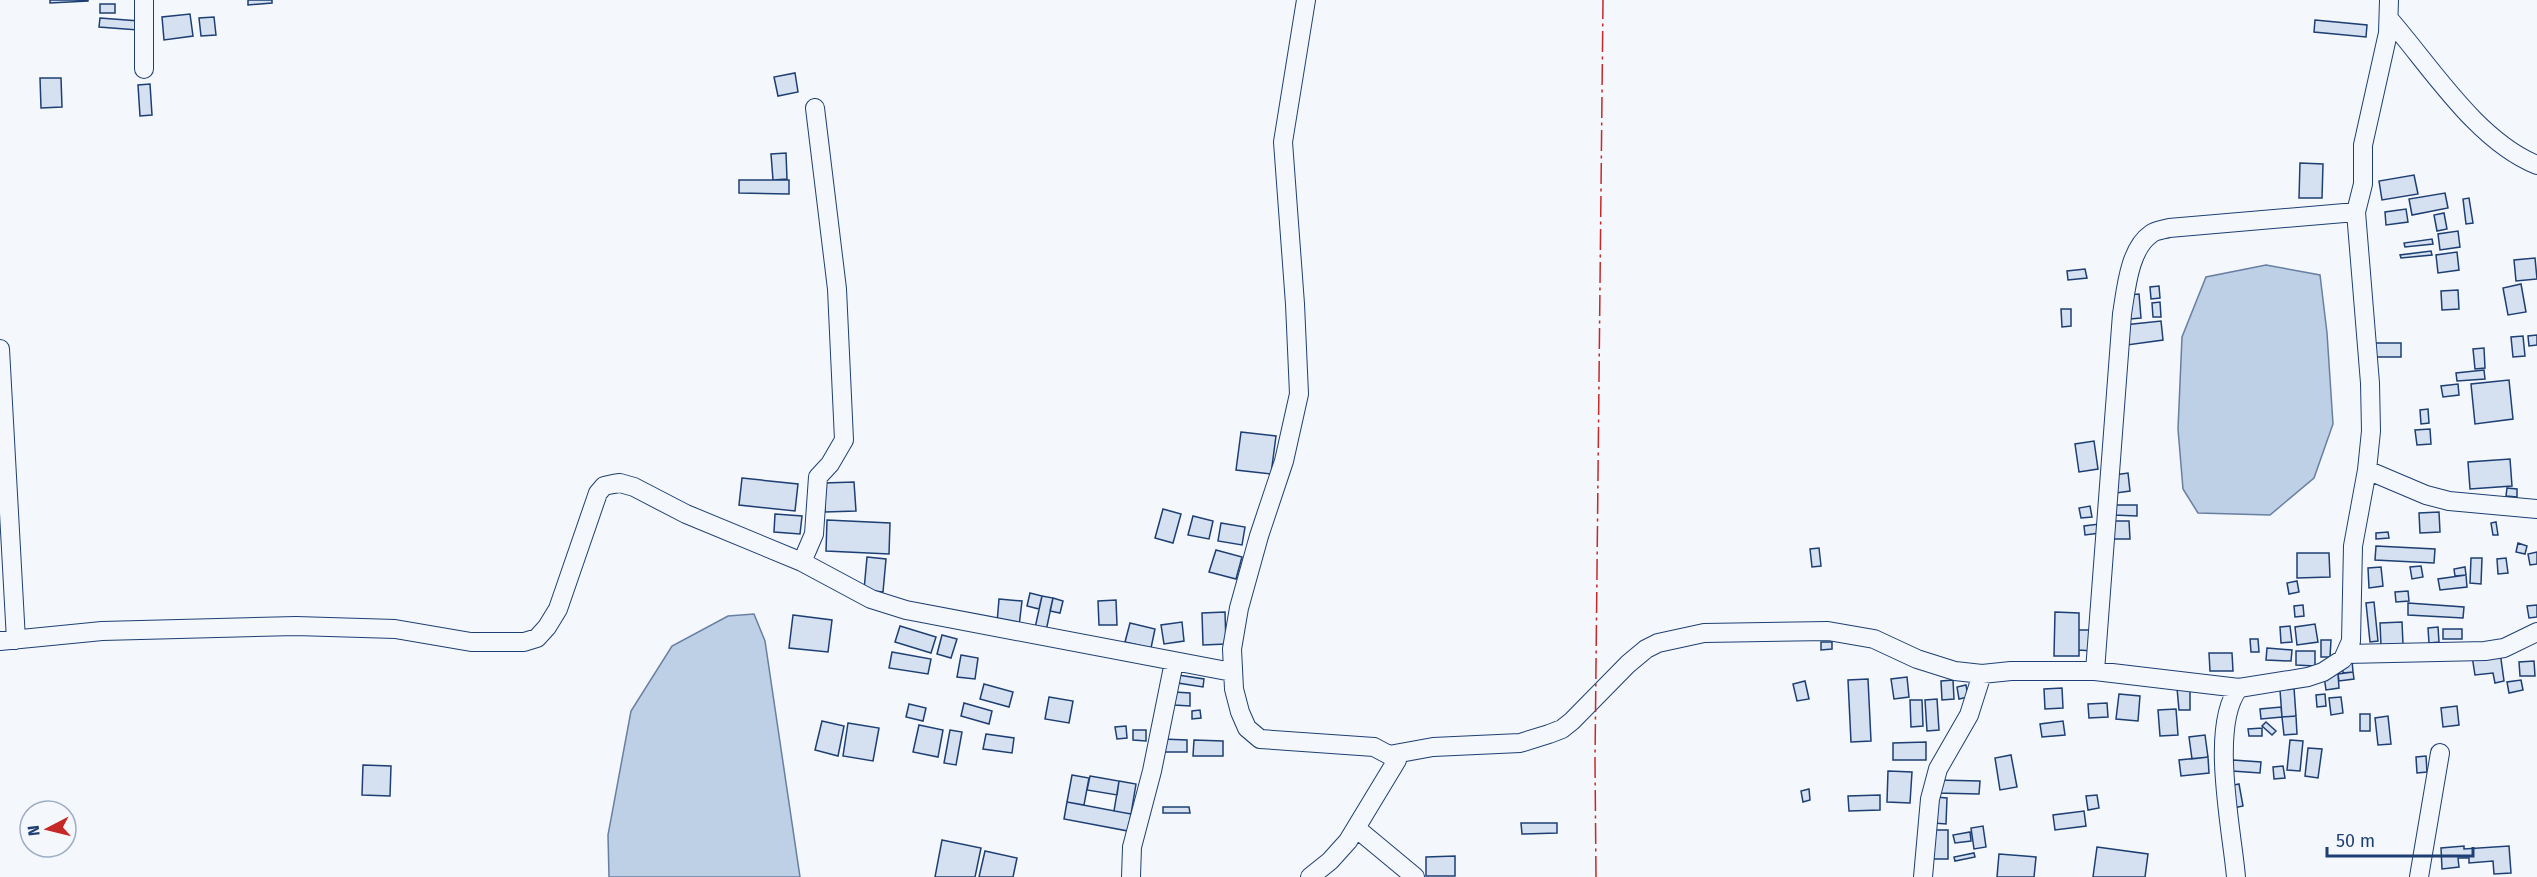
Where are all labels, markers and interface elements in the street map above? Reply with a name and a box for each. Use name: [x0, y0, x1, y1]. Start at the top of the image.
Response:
north arrow: [18, 799, 78, 859]
scale bar: [2327, 820, 2472, 858]
text: N: [24, 824, 44, 837]
text: 50 m: [2336, 830, 2375, 852]

